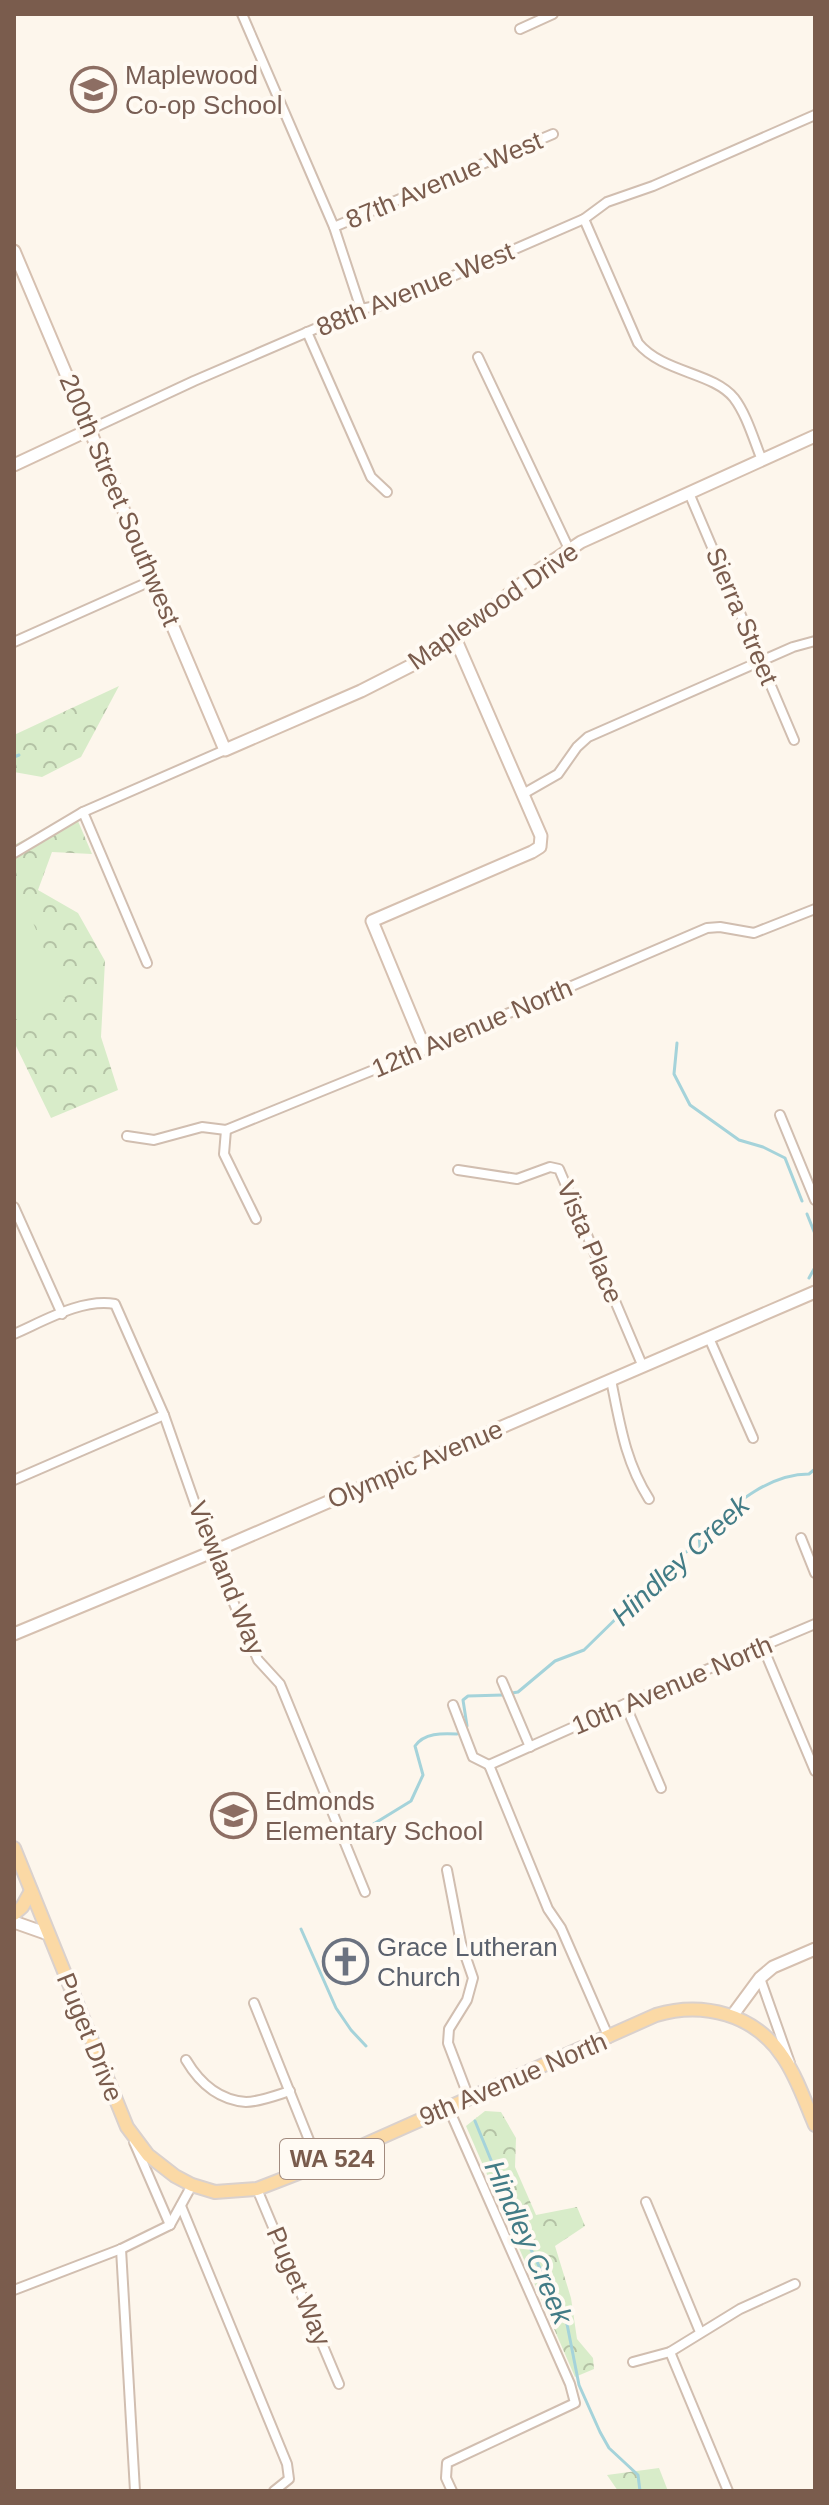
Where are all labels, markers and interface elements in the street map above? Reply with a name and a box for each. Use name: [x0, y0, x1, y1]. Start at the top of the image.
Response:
place label: Maplewood Co-op School: [125, 60, 283, 120]
school or university icon: Maplewood Co-op School: [70, 66, 118, 114]
street label: 87th Avenue West: [341, 125, 547, 235]
street label: 88th Avenue West: [312, 235, 519, 342]
street label: 200th Street Southwest: [53, 370, 187, 631]
street label: Maplewood Drive: [402, 536, 584, 676]
street label: Sierra Street: [700, 543, 785, 690]
street label: 12th Avenue North: [367, 972, 577, 1084]
street label: Vista Place: [551, 1176, 629, 1308]
street label: Olympic Avenue: [323, 1414, 507, 1514]
water label: Hindley Creek: [605, 1488, 757, 1632]
street label: Viewland Way: [183, 1497, 271, 1659]
street label: 10th Avenue North: [567, 1629, 777, 1741]
place label: Edmonds Elementary School: [265, 1786, 483, 1846]
school or university icon: Edmonds Elementary School: [210, 1792, 258, 1840]
place label: Grace Lutheran Church: [377, 1932, 558, 1992]
church icon: Grace Lutheran Church: [322, 1938, 370, 1986]
street label: Puget Drive: [51, 1968, 129, 2106]
street label: 9th Avenue North: [415, 2026, 611, 2132]
road number: WA 524: [280, 2139, 384, 2179]
water label: Hindley Creek: [479, 2156, 579, 2331]
street label: Puget Way: [261, 2222, 337, 2350]

